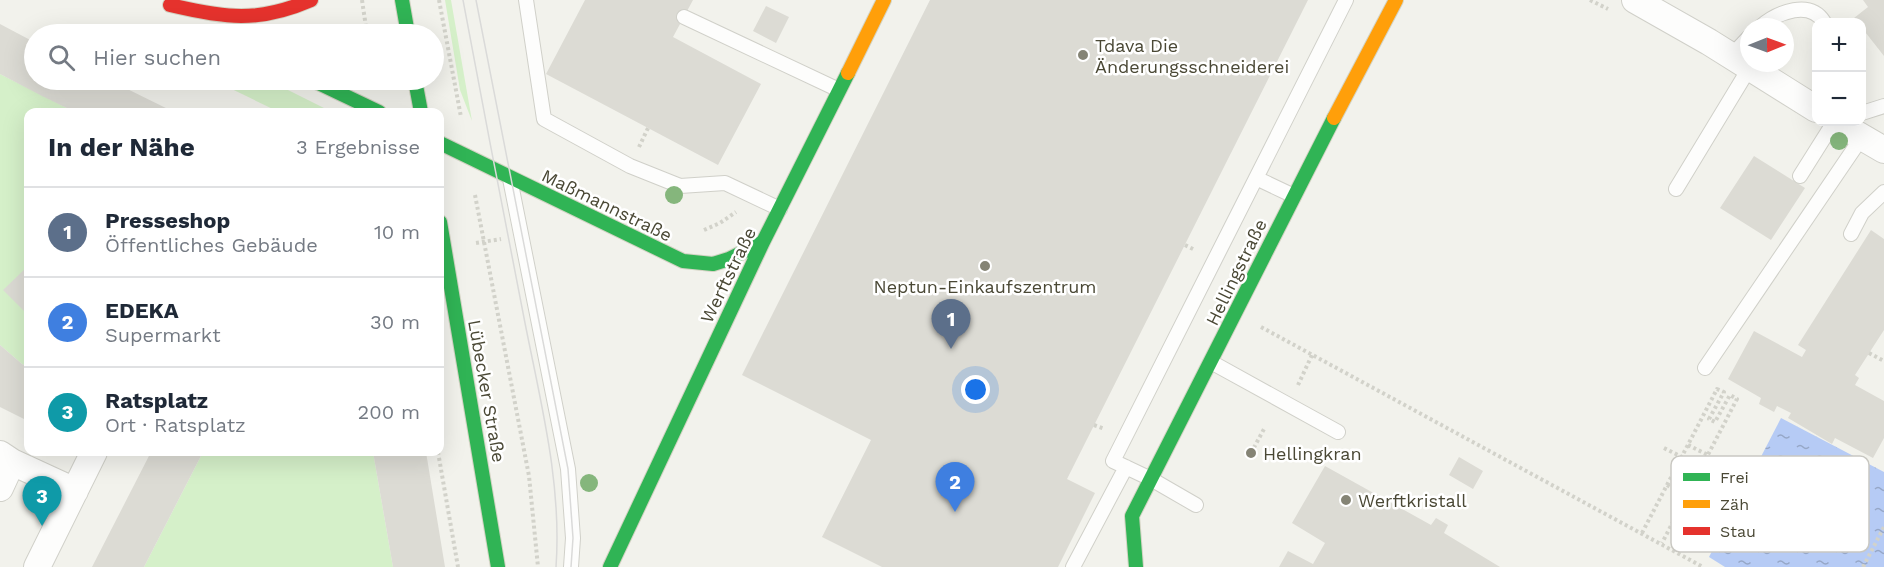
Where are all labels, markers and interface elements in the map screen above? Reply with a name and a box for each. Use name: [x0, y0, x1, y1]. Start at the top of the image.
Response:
north arrow: [1740, 18, 1794, 72]
map controls: [1812, 18, 1866, 126]
button: +: [1812, 18, 1866, 72]
search box: [24, 24, 444, 90]
place label: Tdava Die Änderungsschneiderei: [1095, 35, 1289, 77]
icon: search: [45, 41, 78, 74]
text: Hier suchen: [93, 45, 221, 70]
marker: Tdava Die Änderungsschneiderei: [1076, 48, 1090, 62]
button: −: [1812, 72, 1866, 126]
text: In der Nähe: [48, 132, 195, 162]
text: 3 Ergebnisse: [296, 135, 420, 159]
street label: Maßmannstraße: [539, 164, 675, 246]
text: Presseshop: [105, 208, 230, 233]
street label: Hellingstraße: [1201, 215, 1271, 329]
text: 1: [63, 220, 72, 244]
text: 10 m: [374, 220, 420, 244]
street label: Werftstraße: [696, 224, 760, 326]
text: Öffentliches Gebäude: [105, 233, 318, 257]
marker: Neptun-Einkaufszentrum: [978, 259, 992, 273]
place label: Neptun-Einkaufszentrum: [874, 276, 1096, 297]
text: EDEKA: [105, 298, 179, 323]
pin: 1: [932, 300, 970, 349]
text: 2: [62, 310, 73, 334]
text: 30 m: [370, 310, 420, 334]
street label: Lübecker Straße: [464, 318, 510, 464]
text: Supermarkt: [105, 323, 221, 347]
your location: [961, 375, 990, 404]
text: Ratsplatz: [105, 388, 208, 413]
text: 3: [62, 400, 73, 424]
text: 200 m: [358, 400, 420, 424]
text: Ort · Ratsplatz: [105, 413, 246, 437]
place label: Hellingkran: [1263, 443, 1362, 464]
marker: Hellingkran: [1244, 446, 1258, 460]
legend: [1671, 456, 1869, 552]
pin: 2: [936, 462, 974, 512]
text: Frei: [1720, 468, 1749, 487]
pin: 3: [22, 476, 62, 526]
place label: Werftkristall: [1358, 490, 1467, 511]
marker: Werftkristall: [1339, 493, 1353, 507]
text: Zäh: [1720, 495, 1749, 514]
text: Stau: [1720, 522, 1756, 541]

